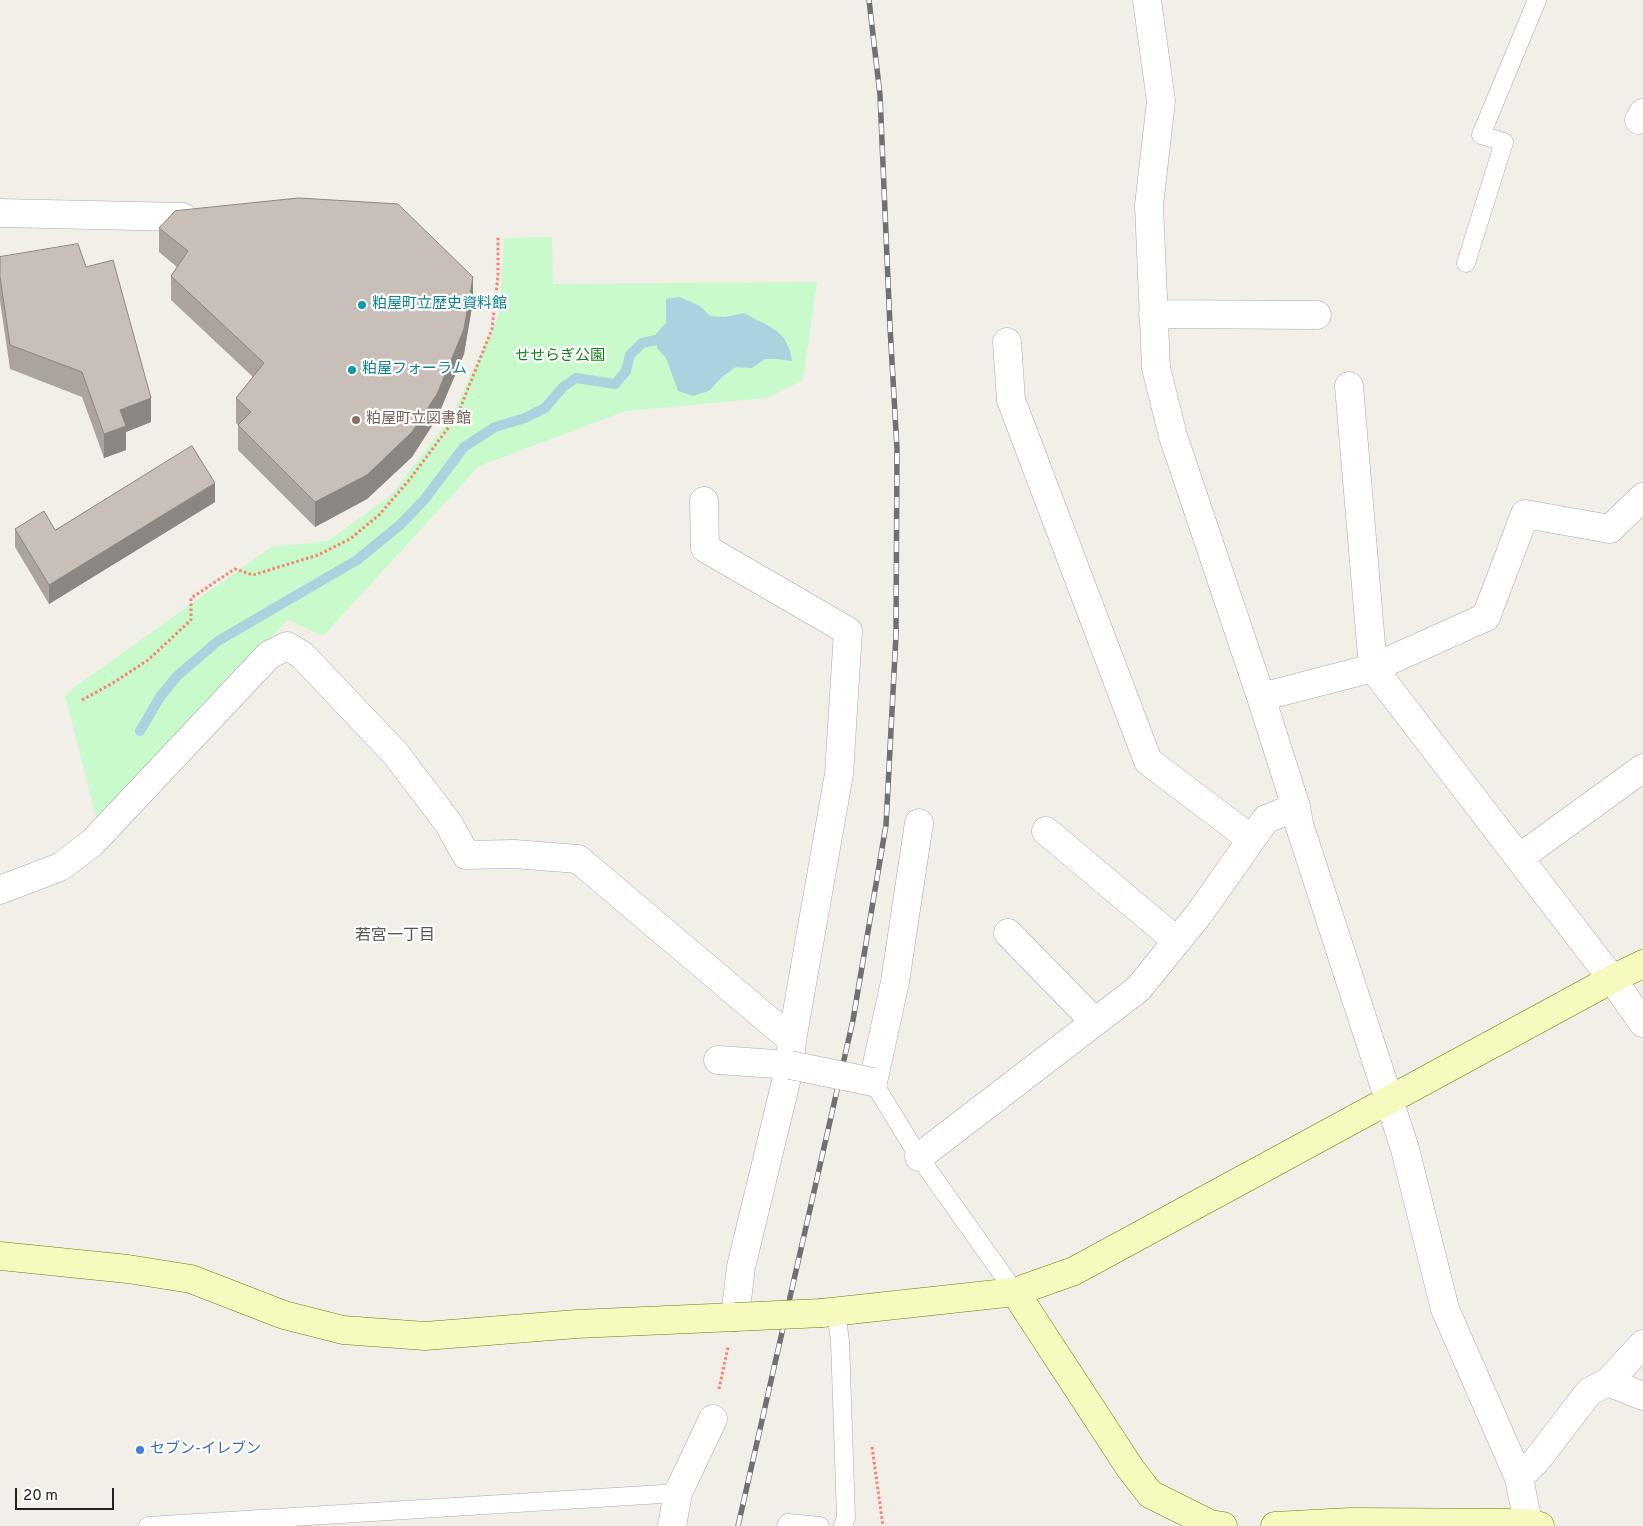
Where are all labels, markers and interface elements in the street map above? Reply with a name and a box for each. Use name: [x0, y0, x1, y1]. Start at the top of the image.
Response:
place label: 粕屋町立歴史資料館: [372, 296, 507, 314]
marker: 粕屋町立歴史資料館: [356, 299, 368, 311]
park label: せせらぎ公園: [515, 348, 605, 366]
place label: 粕屋フォーラム: [362, 361, 467, 379]
marker: 粕屋フォーラム: [346, 364, 358, 376]
place label: 粕屋町立図書館: [366, 411, 471, 429]
marker: 粕屋町立図書館: [350, 414, 362, 426]
district label: 若宮一丁目: [355, 927, 435, 947]
place label: セブン-イレブン: [150, 1441, 261, 1459]
marker: セブン-イレブン: [134, 1444, 146, 1456]
scale bar: [18, 1478, 116, 1510]
text: 20 m: [23, 1487, 58, 1506]

